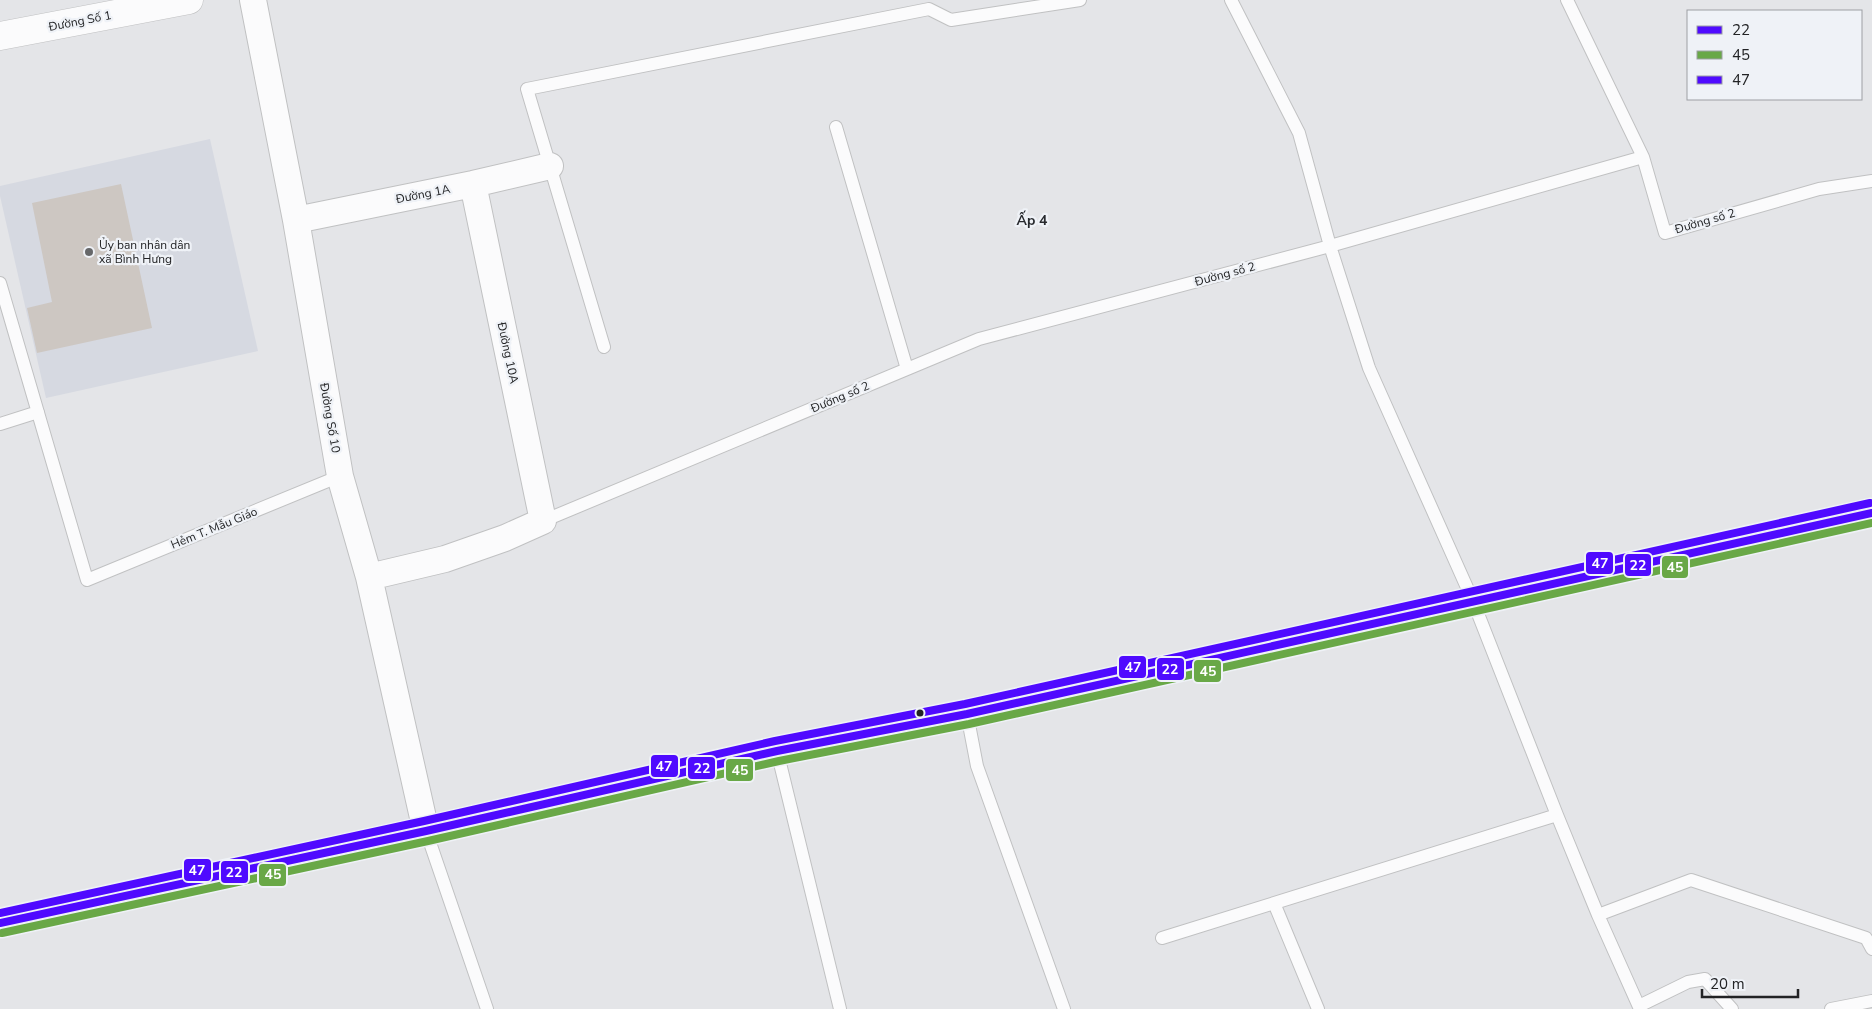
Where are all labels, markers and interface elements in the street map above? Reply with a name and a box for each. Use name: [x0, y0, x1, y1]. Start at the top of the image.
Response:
street label: Đường Số 1: [46, 7, 113, 35]
legend: [1687, 10, 1862, 100]
text: 22: [1732, 20, 1750, 40]
text: 45: [1732, 45, 1750, 65]
text: 47: [1732, 70, 1750, 90]
street label: Đường 1A: [393, 181, 452, 207]
street label: Đường số 2: [1672, 205, 1737, 238]
district label: Ấp 4: [1017, 210, 1048, 230]
place label: Ủy ban nhân dân xã Bình Hưng: [99, 237, 190, 267]
marker: Ủy ban nhân dân xã Bình Hưng: [83, 246, 95, 258]
street label: Đường số 2: [1192, 258, 1257, 290]
street label: Đường 10A: [493, 320, 522, 385]
street label: Đường số 2: [807, 378, 872, 417]
street label: Đường Số 10: [316, 381, 344, 454]
street label: Hẻm T. Mẫu Giáo: [168, 503, 260, 553]
line badge: 47: [1585, 551, 1614, 575]
line badge: 22: [1624, 553, 1652, 577]
text: 47: [1592, 554, 1608, 573]
line badge: 45: [1661, 555, 1689, 579]
text: 22: [1630, 556, 1646, 575]
text: 45: [1667, 558, 1683, 577]
line badge: 47: [1118, 655, 1147, 679]
line badge: 22: [1156, 657, 1185, 681]
text: 47: [1125, 658, 1141, 677]
line badge: 45: [1193, 659, 1222, 683]
text: 22: [1162, 660, 1178, 679]
text: 45: [1200, 662, 1216, 681]
unlabelled marker: [915, 708, 925, 718]
line badge: 47: [650, 754, 679, 778]
line badge: 22: [687, 756, 716, 780]
text: 47: [656, 757, 672, 776]
line badge: 45: [725, 758, 754, 782]
text: 22: [694, 759, 710, 778]
text: 45: [732, 761, 748, 780]
line badge: 47: [183, 858, 212, 882]
line badge: 22: [220, 860, 249, 884]
text: 47: [189, 861, 205, 880]
text: 22: [226, 863, 242, 882]
line badge: 45: [258, 863, 287, 887]
text: 45: [265, 865, 281, 884]
scale bar: [1702, 966, 1798, 998]
text: 20 m: [1710, 974, 1745, 994]

